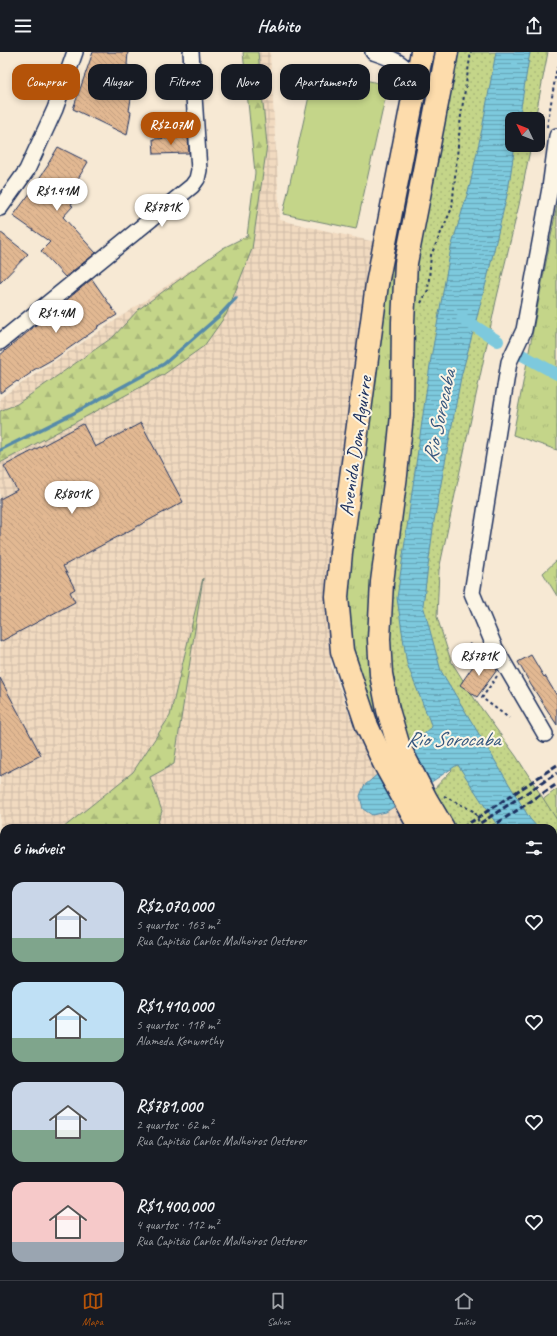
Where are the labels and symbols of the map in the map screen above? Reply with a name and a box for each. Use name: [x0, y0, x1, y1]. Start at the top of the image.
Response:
pin: R$2.07M: [134, 112, 208, 146]
north arrow: [505, 112, 545, 152]
pin: R$1.41M: [20, 178, 94, 212]
pin: R$781K: [129, 194, 195, 228]
pin: R$1.4M: [23, 300, 89, 334]
water label: Rio Sorocaba: [417, 365, 462, 465]
street label: Avenida Dom Aguirre: [333, 373, 378, 517]
pin: R$801K: [39, 481, 105, 515]
pin: R$781K: [446, 643, 512, 677]
water label: Rio Sorocaba: [406, 726, 502, 752]

